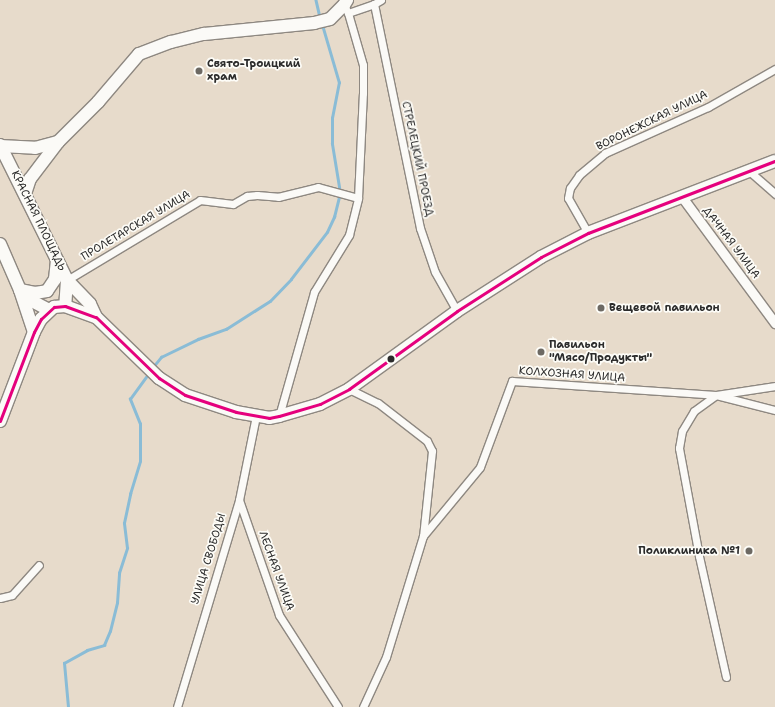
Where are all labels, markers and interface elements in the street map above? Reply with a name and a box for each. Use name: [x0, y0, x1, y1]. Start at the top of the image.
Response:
place label: Свято-Троицкий храм: [207, 58, 300, 84]
marker: Свято-Троицкий храм: [194, 66, 204, 76]
street label: ВОРОНЕЖСКАЯ УЛИЦА: [594, 88, 710, 154]
street label: СТРЕЛЕЦКИЙ ПРОЕЗД: [398, 100, 436, 218]
street label: КРАСНАЯ ПЛОЩАДЬ: [8, 169, 68, 273]
street label: ПРОЛЕТАРСКАЯ УЛИЦА: [79, 188, 193, 264]
street label: ДАЧНАЯ УЛИЦА: [700, 205, 762, 281]
place label: Вещевой павильон: [609, 301, 720, 315]
marker: Вещевой павильон: [596, 303, 606, 313]
place label: Павильон "Мясо/Продукты": [549, 339, 652, 365]
marker: Павильон "Мясо/Продукты": [536, 347, 546, 357]
unlabelled marker: [386, 354, 396, 364]
street label: КОЛХОЗНАЯ УЛИЦА: [518, 365, 626, 385]
street label: УЛИЦА СВОБОДЫ: [189, 512, 229, 606]
street label: ЛЕСНАЯ УЛИЦА: [255, 529, 297, 613]
place label: Поликлиника №1: [638, 544, 740, 558]
marker: Поликлиника №1: [743, 545, 755, 557]

